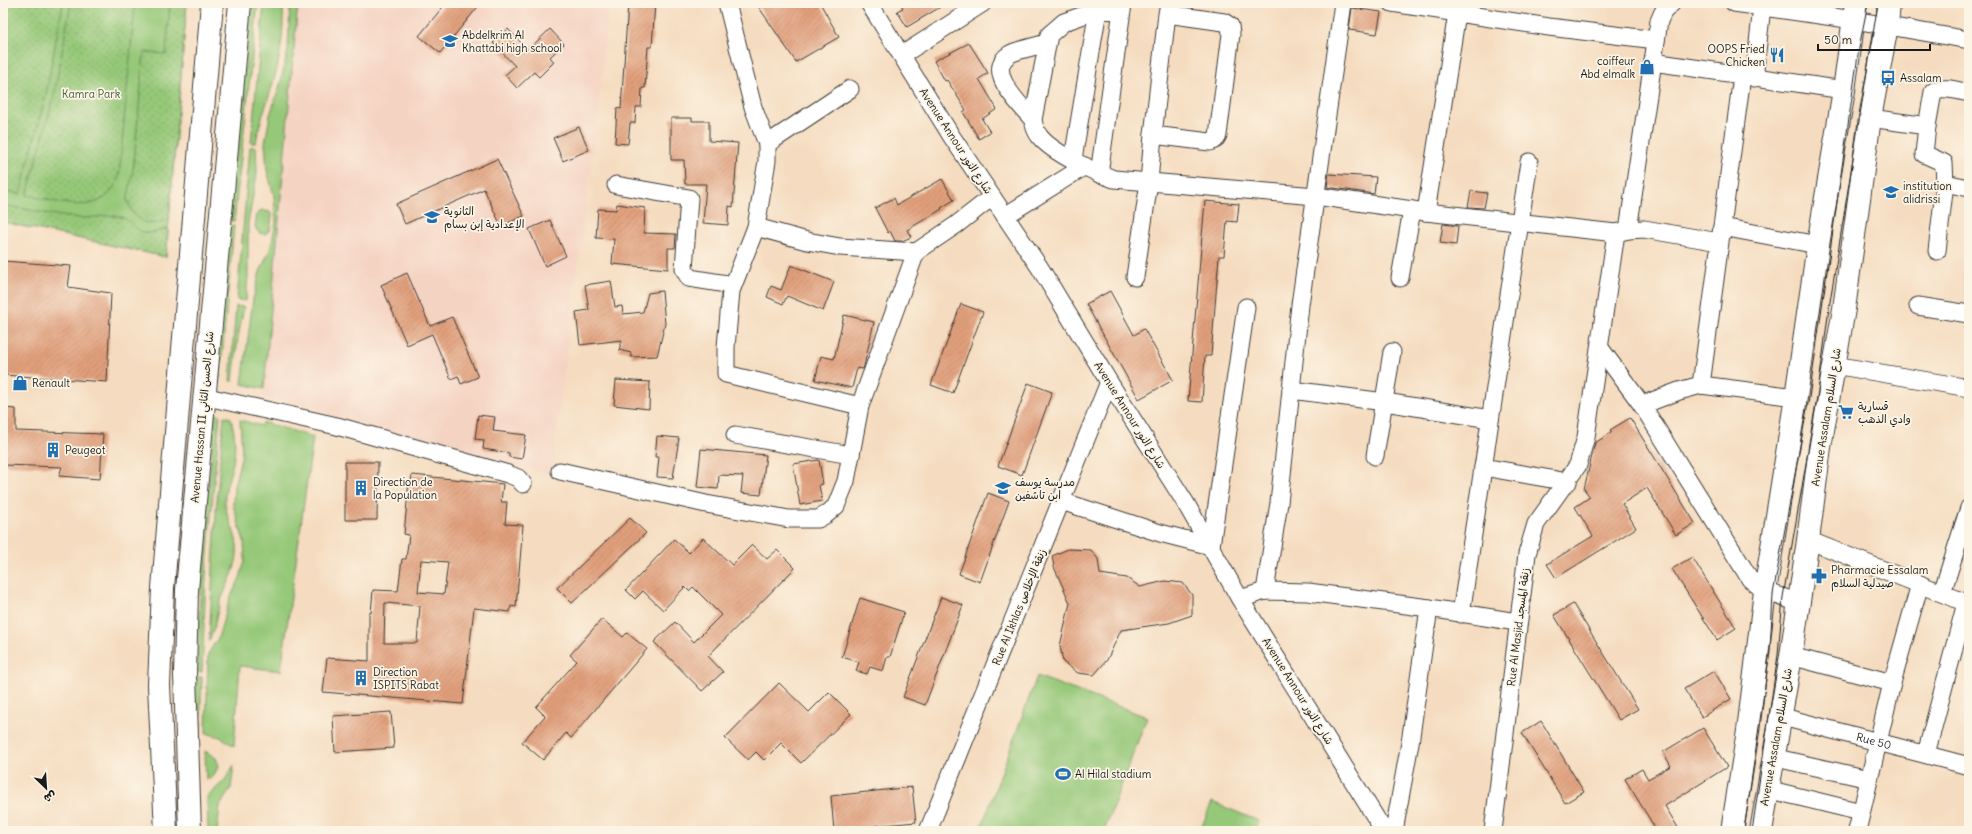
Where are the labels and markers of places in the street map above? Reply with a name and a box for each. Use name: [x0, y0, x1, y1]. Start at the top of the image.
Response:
place label: Abdelkrim Al Khattabi high school: [462, 28, 562, 55]
school or university icon: Abdelkrim Al Khattabi high school: [441, 32, 459, 50]
place label: OOPS Fried Chicken: [1708, 42, 1766, 69]
restaurant icon: OOPS Fried Chicken: [1768, 46, 1786, 64]
place label: coiffeur Abd elmalk: [1580, 54, 1636, 81]
shop icon: coiffeur Abd elmalk: [1638, 58, 1656, 76]
bus stop icon: Assalam: [1879, 69, 1897, 87]
place label: Assalam: [1900, 71, 1942, 85]
place label: institution alidrissi: [1903, 179, 1952, 206]
school or university icon: institution alidrissi: [1882, 183, 1900, 201]
place label: الثانوية الإعدادية إبن بسام: [444, 204, 524, 233]
school or university icon: الثانوية الإعدادية إبن بسام: [423, 208, 441, 226]
shop icon: Renault: [11, 374, 29, 392]
place label: Renault: [32, 376, 70, 390]
place label: قسارية وادي الذهب: [1858, 399, 1911, 428]
supermarket icon: قسارية وادي الذهب: [1837, 403, 1855, 421]
building icon: Peugeot: [44, 441, 62, 459]
place label: Peugeot: [65, 443, 106, 457]
place label: Direction de la Population: [373, 475, 437, 502]
place label: مدرسة يوسف ابن تاشفين: [1015, 475, 1075, 503]
building icon: Direction de la Population: [352, 479, 370, 497]
school or university icon: مدرسة يوسف ابن تاشفين: [994, 479, 1012, 497]
place label: Pharmacie Essalam صيدلية السلام: [1831, 563, 1929, 592]
pharmacy icon: Pharmacie Essalam صيدلية السلام: [1810, 567, 1828, 585]
place label: Direction ISPITS Rabat: [373, 665, 439, 692]
building icon: Direction ISPITS Rabat: [352, 669, 370, 687]
sports icon: Al Hilal stadium: [1054, 765, 1072, 783]
place label: Al Hilal stadium: [1075, 767, 1152, 781]

